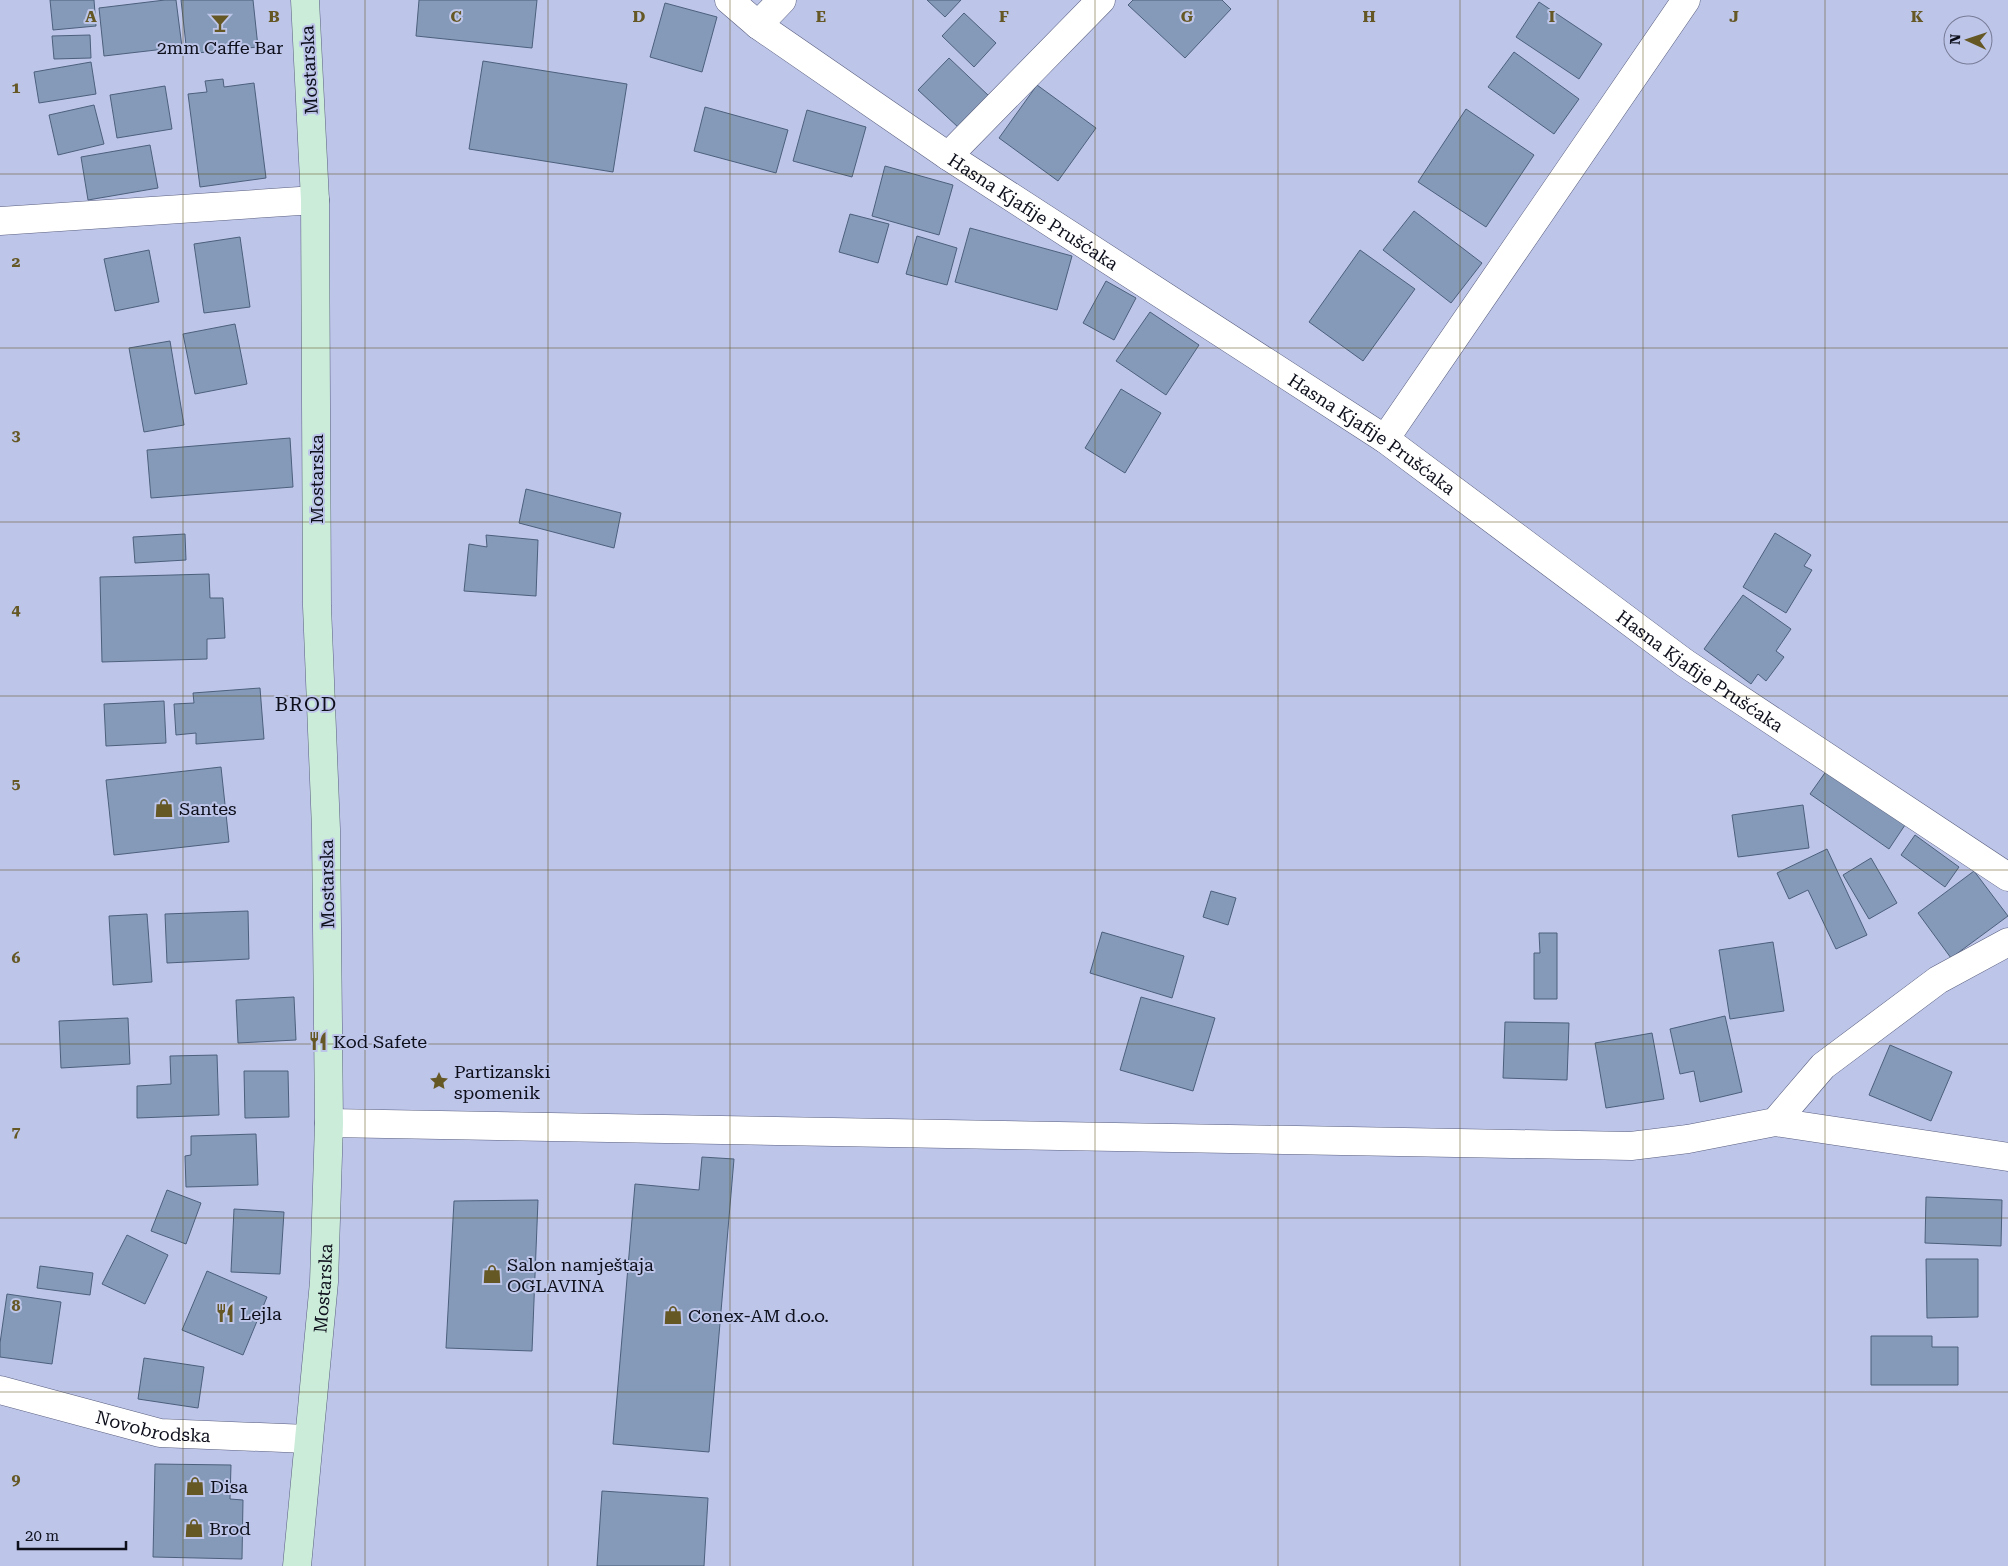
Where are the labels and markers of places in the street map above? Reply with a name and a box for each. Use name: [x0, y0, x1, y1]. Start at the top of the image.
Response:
bar icon: 2mm Caffe Bar: [209, 12, 231, 34]
place label: 2mm Caffe Bar: [157, 37, 283, 58]
shop icon: Santes: [153, 797, 175, 819]
place label: Santes: [179, 798, 237, 819]
restaurant icon: Kod Safete: [307, 1030, 329, 1052]
place label: Kod Safete: [333, 1031, 427, 1052]
place label: Partizanski spomenik: [454, 1061, 551, 1103]
place icon: Partizanski spomenik: [428, 1070, 450, 1092]
place label: Salon namještaja OGLAVINA: [507, 1254, 654, 1296]
shop icon: Salon namještaja OGLAVINA: [481, 1263, 503, 1285]
restaurant icon: Lejla: [214, 1302, 236, 1324]
place label: Lejla: [240, 1303, 282, 1324]
shop icon: Conex-AM d.o.o.: [662, 1304, 684, 1326]
place label: Conex-AM d.o.o.: [688, 1305, 829, 1326]
shop icon: Disa: [184, 1475, 206, 1497]
place label: Disa: [210, 1476, 248, 1497]
shop icon: Brod: [183, 1517, 205, 1539]
place label: Brod: [209, 1518, 251, 1539]

